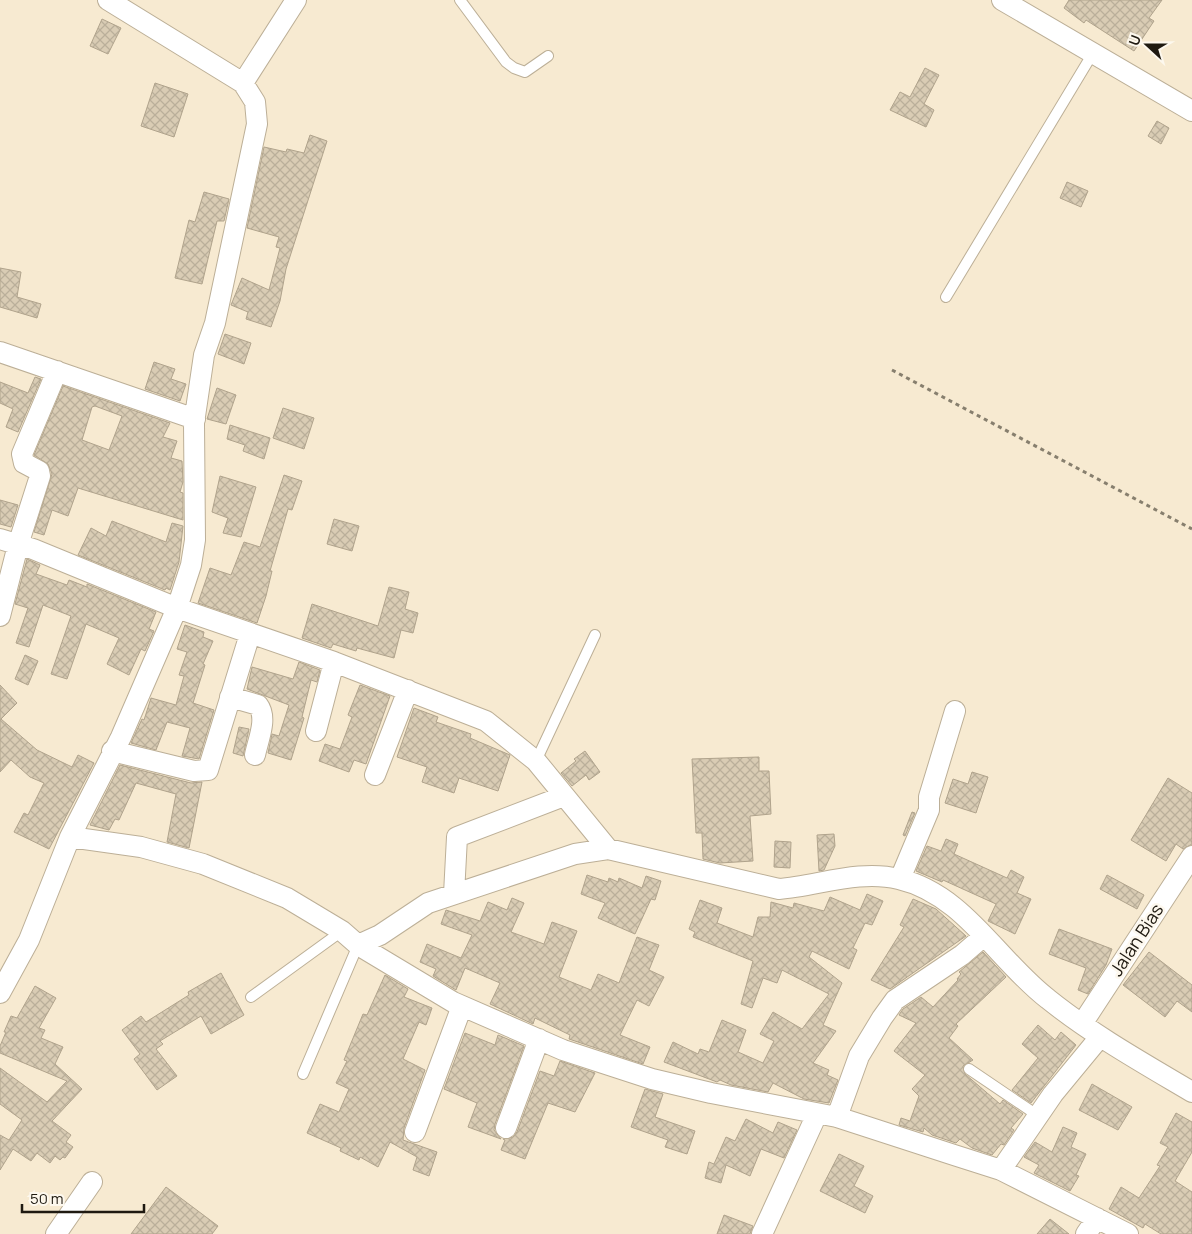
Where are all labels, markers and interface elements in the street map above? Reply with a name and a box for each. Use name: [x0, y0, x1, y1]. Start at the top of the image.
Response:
north arrow: [1122, 20, 1172, 70]
text: U: [1124, 32, 1145, 48]
street label: Jalan Bias: [1104, 899, 1168, 980]
scale bar: [22, 1182, 145, 1214]
text: 50 m: [30, 1188, 64, 1209]

